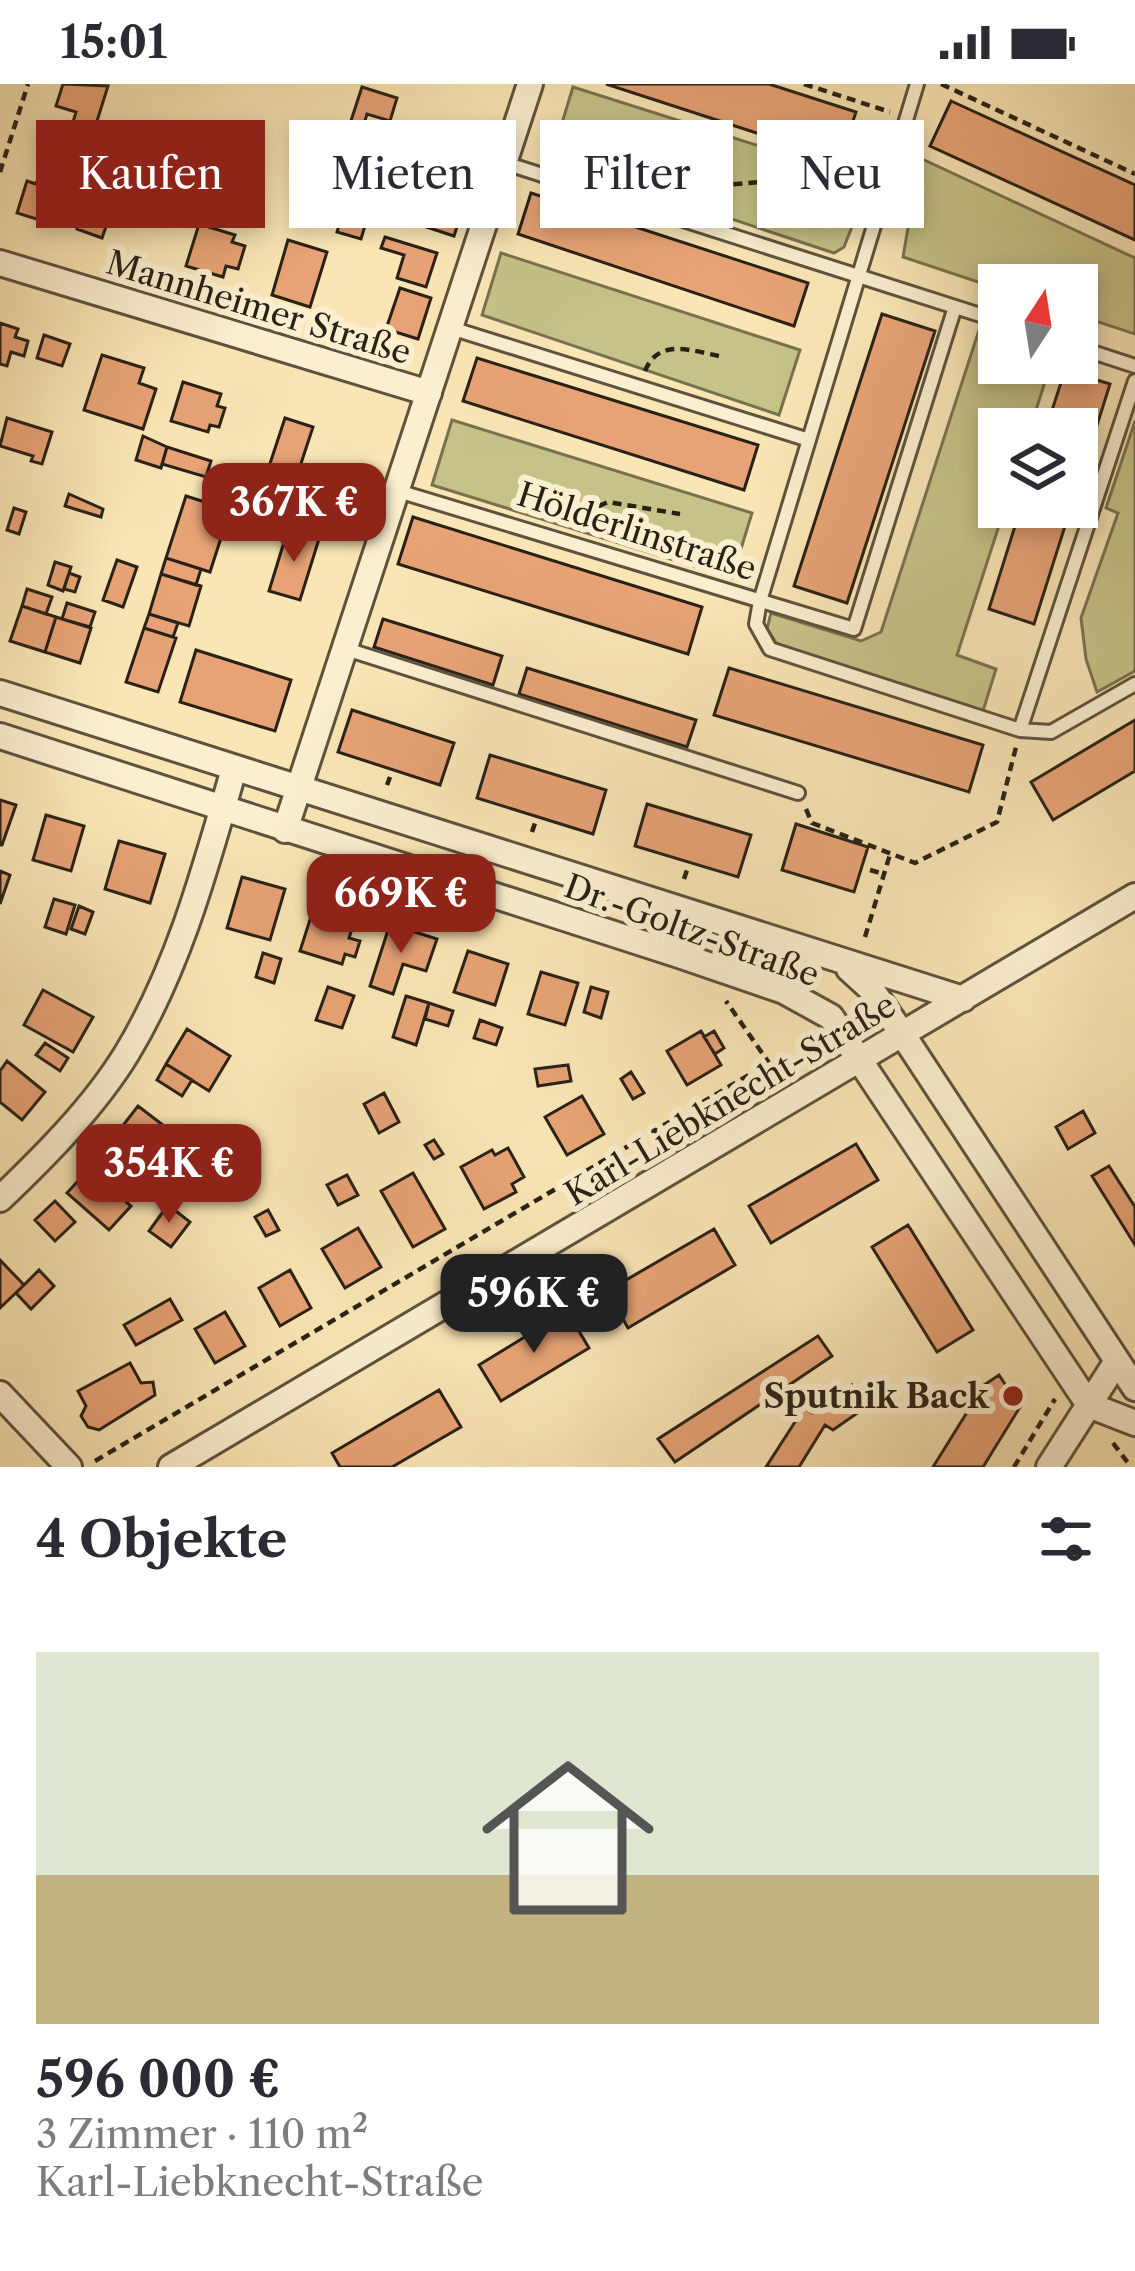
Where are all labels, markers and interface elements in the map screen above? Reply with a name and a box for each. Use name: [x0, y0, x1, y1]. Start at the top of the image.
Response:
text: 15:01: [60, 14, 167, 70]
chip: Kaufen: [36, 120, 265, 228]
chip: Mieten: [289, 120, 516, 228]
chip: Filter: [540, 120, 733, 228]
chip: Neu: [757, 120, 924, 228]
street label: Mannheimer Straße: [102, 242, 416, 373]
north arrow: [978, 264, 1098, 384]
map controls: [978, 264, 1098, 528]
button: layers: [978, 408, 1098, 528]
pin: 367K €: [196, 463, 392, 565]
street label: Hölderlinstraße: [512, 474, 762, 589]
text: 367K €: [229, 478, 359, 526]
pin: 669K €: [303, 854, 499, 956]
street label: Dr.-Goltz-Straße: [559, 865, 825, 996]
text: 669K €: [334, 869, 468, 917]
street label: Karl-Liebknecht-Straße: [557, 984, 903, 1214]
pin: 354K €: [71, 1124, 267, 1226]
text: 354K €: [103, 1139, 235, 1187]
pin: 596K €: [436, 1254, 632, 1356]
text: 596K €: [468, 1269, 600, 1317]
place label: Sputnik Back: [763, 1376, 990, 1417]
marker: Sputnik Back: [1000, 1383, 1026, 1409]
icon: filters: [1033, 1506, 1099, 1572]
text: 4 Objekte: [36, 1508, 287, 1570]
icon: home: [460, 1730, 676, 1946]
text: 596 000 €: [36, 2048, 281, 2110]
text: 3 Zimmer · 110 m²: [36, 2110, 368, 2158]
text: Karl-Liebknecht-Straße: [36, 2158, 483, 2206]

